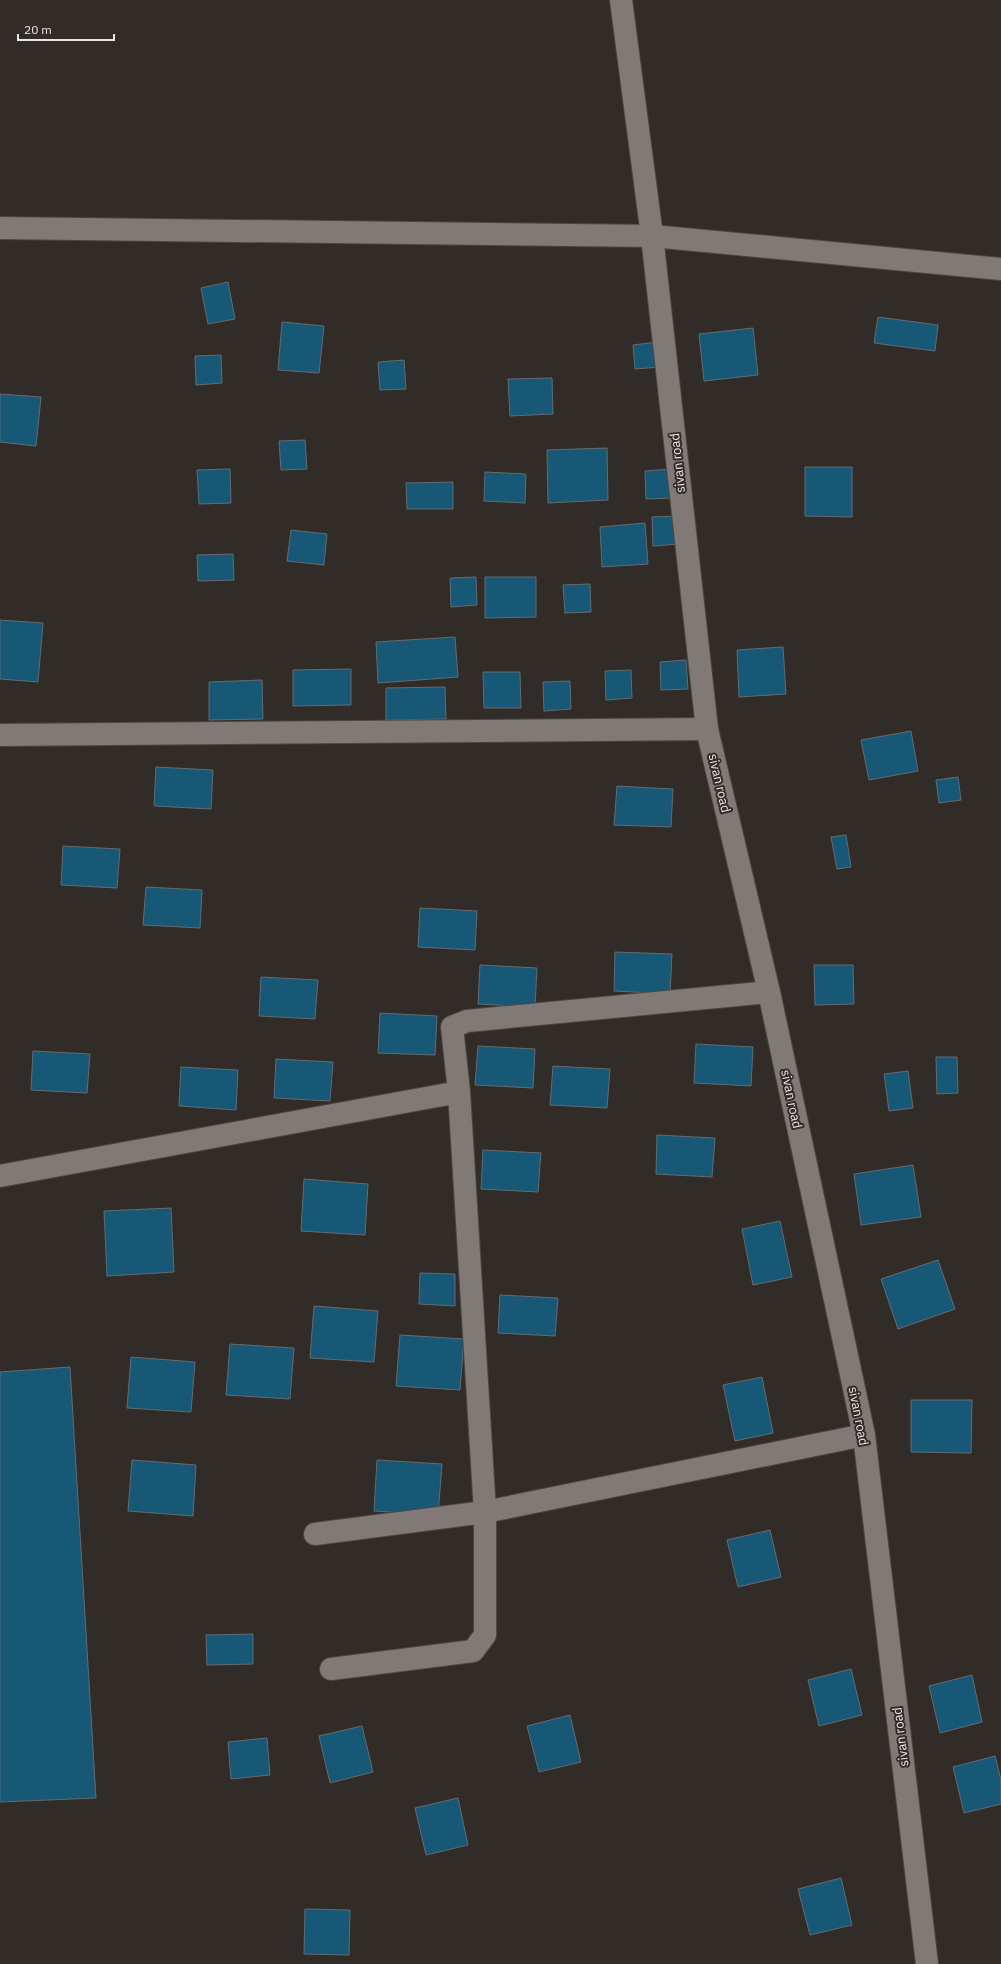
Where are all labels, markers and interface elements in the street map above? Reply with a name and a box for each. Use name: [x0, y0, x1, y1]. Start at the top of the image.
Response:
scale bar: [18, 16, 114, 42]
text: 20 m: [24, 22, 52, 37]
street label: sivan road: [666, 432, 689, 494]
street label: sivan road: [705, 752, 735, 814]
street label: sivan road: [777, 1068, 806, 1130]
street label: sivan road: [844, 1385, 873, 1447]
street label: sivan road: [888, 1706, 913, 1768]

